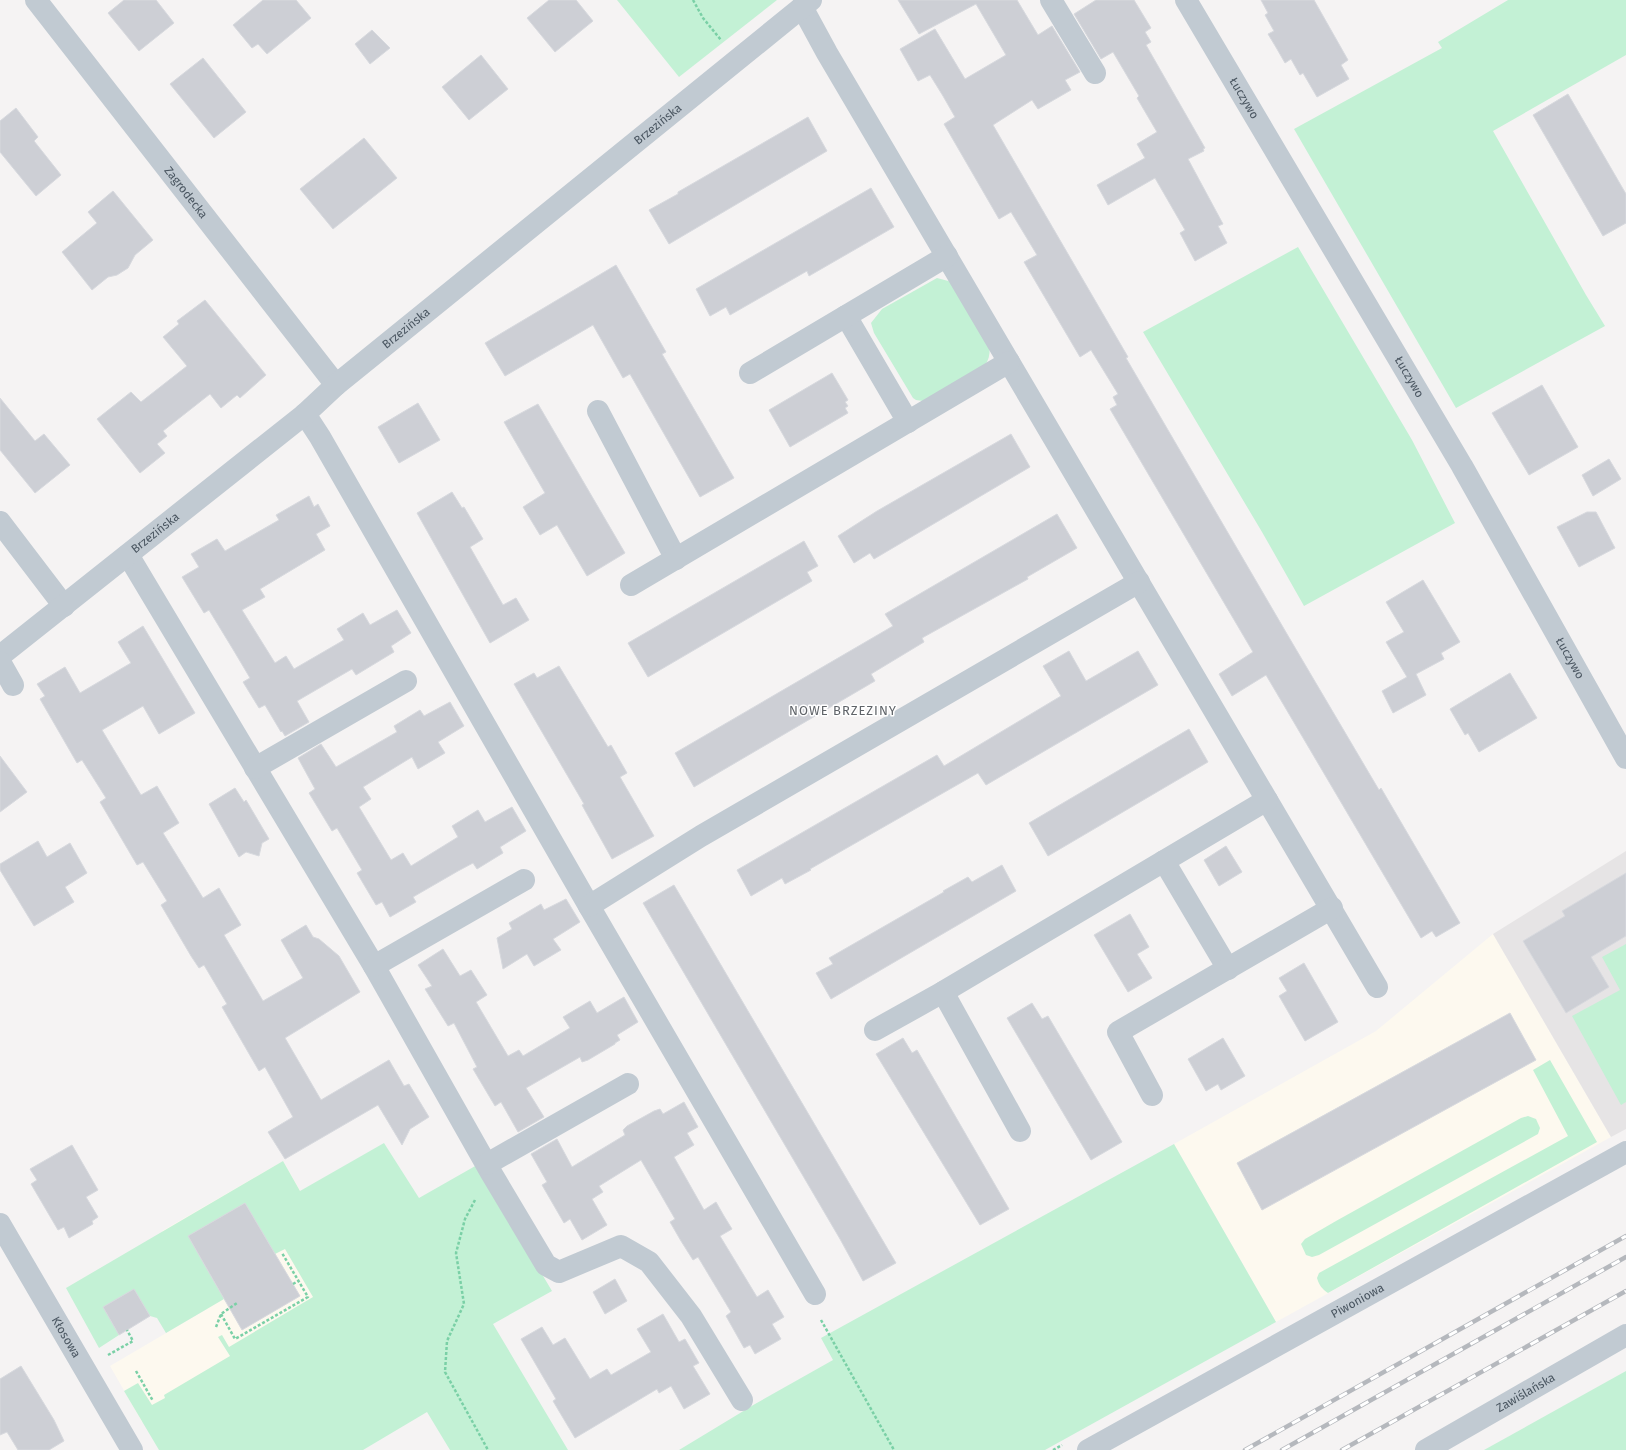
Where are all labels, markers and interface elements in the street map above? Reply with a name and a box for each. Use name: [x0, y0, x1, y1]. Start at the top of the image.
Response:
street label: Łuczywo: [1226, 75, 1262, 121]
street label: Brzezińska: [631, 101, 684, 148]
street label: Zagrodecka: [161, 164, 211, 221]
street label: Brzezińska: [379, 305, 433, 352]
street label: Łuczywo: [1392, 354, 1427, 400]
street label: Brzezińska: [128, 510, 182, 556]
street label: Łuczywo: [1553, 635, 1587, 681]
district label: NOWE BRZEZINY: [789, 703, 897, 718]
street label: Piwoniowa: [1328, 1280, 1386, 1321]
street label: Kłosowa: [49, 1314, 84, 1360]
street label: Zawiślańska: [1494, 1370, 1558, 1415]

